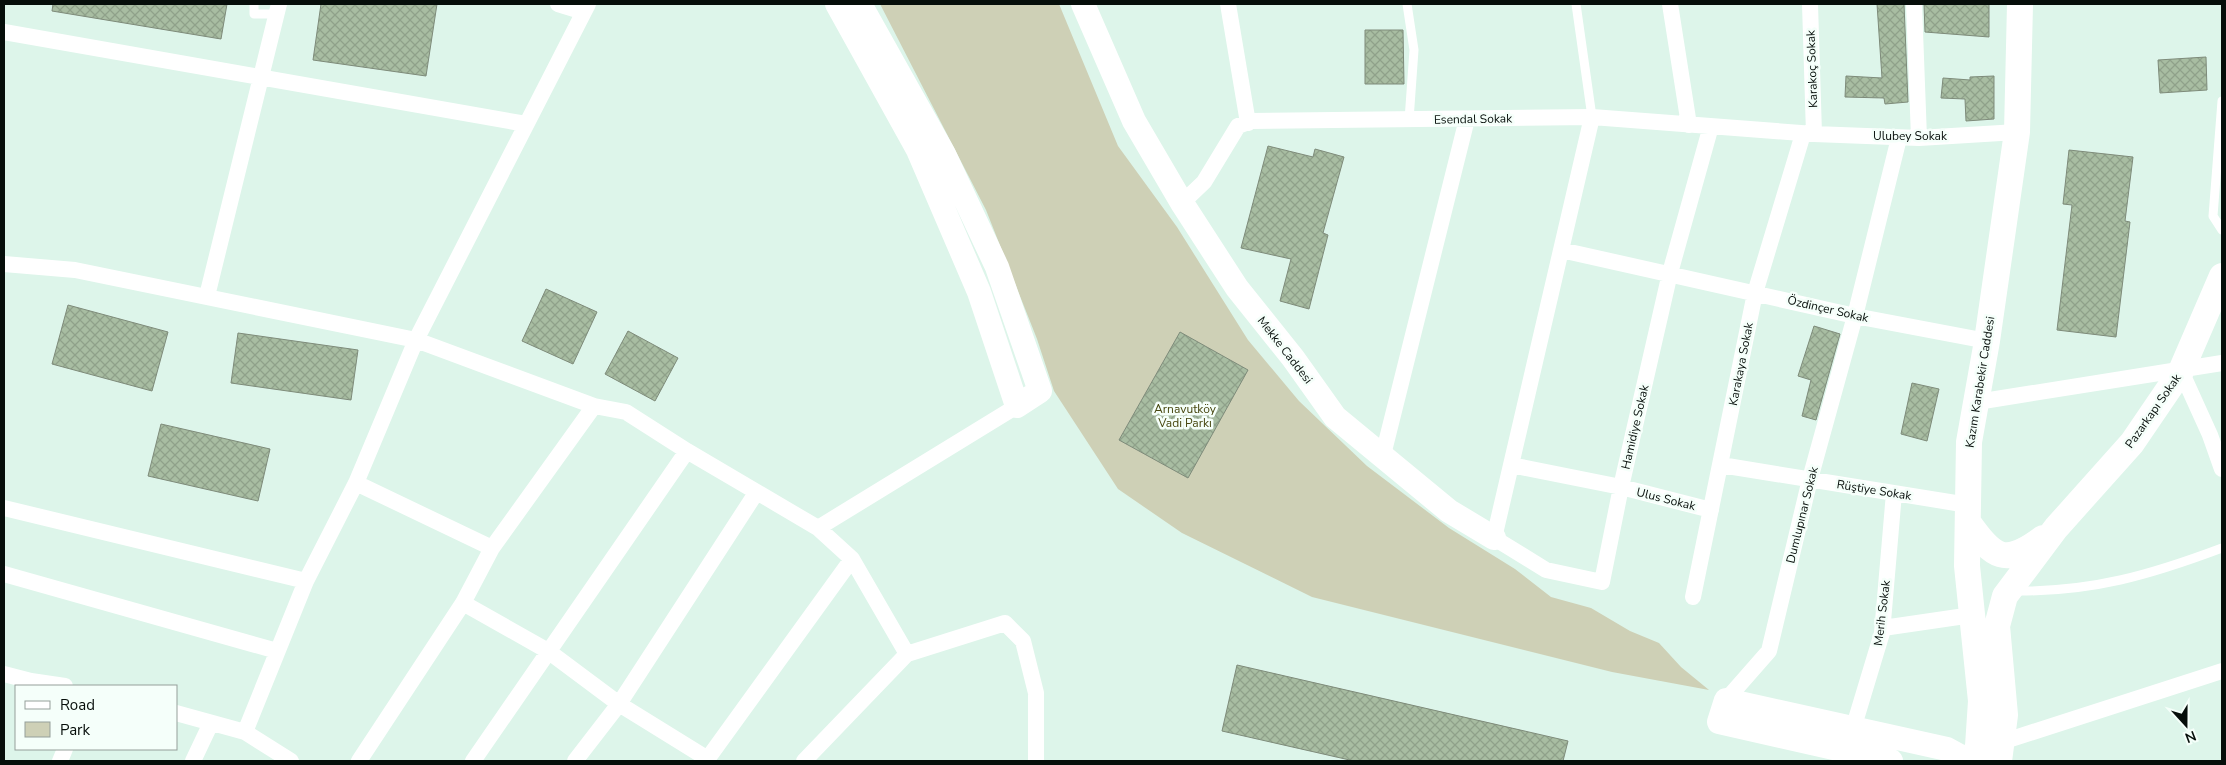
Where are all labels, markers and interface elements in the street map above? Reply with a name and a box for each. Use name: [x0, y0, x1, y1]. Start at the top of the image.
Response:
street label: Karakoç Sokak: [1803, 29, 1821, 108]
street label: Esendal Sokak: [1434, 110, 1513, 128]
street label: Ulubey Sokak: [1873, 128, 1948, 144]
street label: Özdinçer Sokak: [1786, 292, 1871, 326]
street label: Mekke Caddesi: [1254, 313, 1316, 387]
street label: Kazım Karabekir Caddesi: [1962, 315, 1998, 449]
street label: Karakaya Sokak: [1725, 320, 1757, 407]
street label: Pazarkapı Sokak: [2121, 370, 2185, 451]
street label: Hamidiye Sokak: [1618, 382, 1653, 471]
park label: Arnavutköy Vadi Parkı: [1154, 401, 1217, 431]
street label: Dumlupınar Sokak: [1782, 464, 1822, 565]
street label: Rüştiye Sokak: [1836, 476, 1913, 504]
street label: Ulus Sokak: [1635, 484, 1698, 514]
street label: Merih Sokak: [1870, 578, 1894, 647]
legend: [15, 685, 178, 750]
text: Road: [60, 695, 95, 715]
north arrow: [2161, 700, 2211, 750]
text: Park: [60, 720, 90, 740]
text: N: [2182, 726, 2199, 747]

